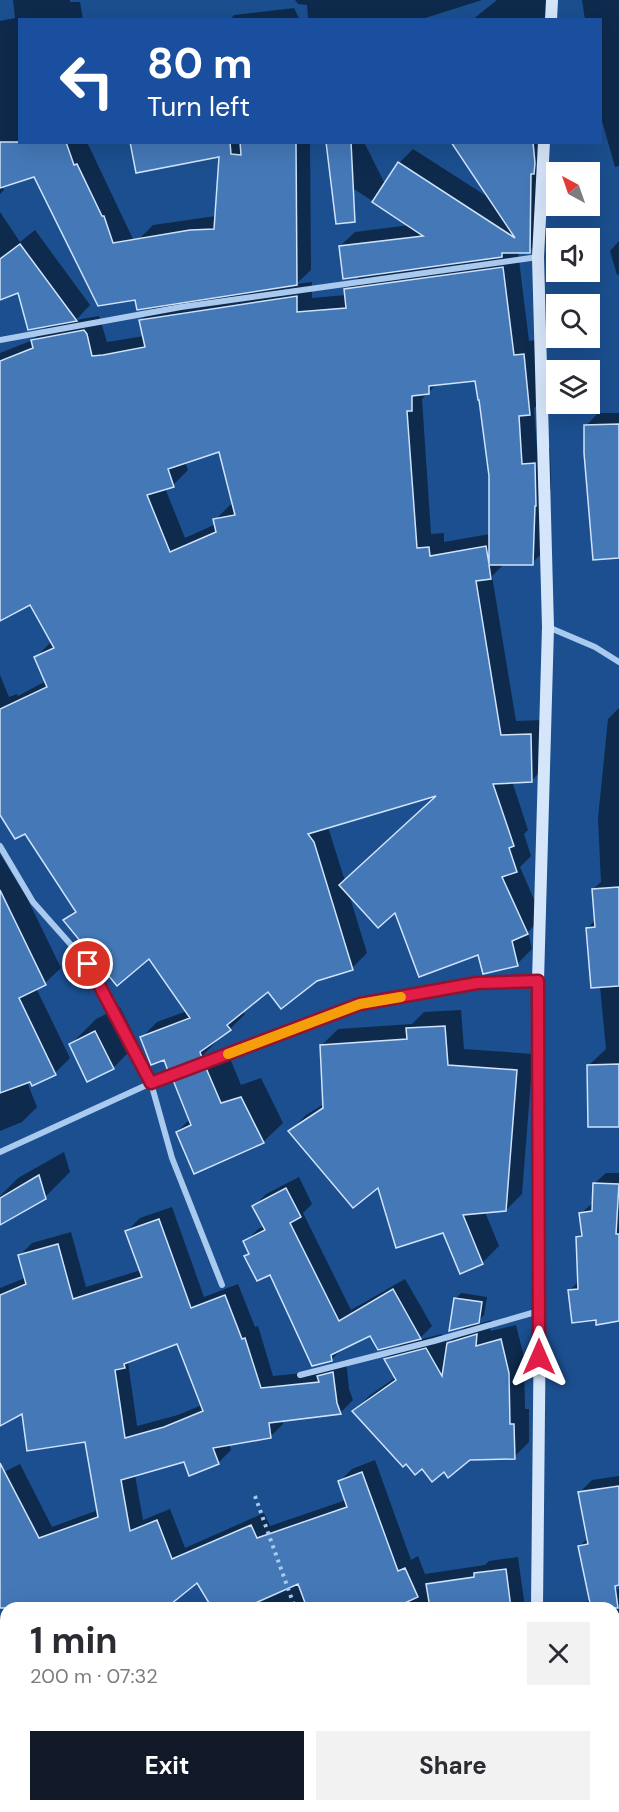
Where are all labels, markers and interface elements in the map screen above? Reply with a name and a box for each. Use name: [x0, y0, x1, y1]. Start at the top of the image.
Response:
text: 80 m: [147, 36, 253, 91]
icon: left: [48, 42, 126, 120]
text: Turn left: [147, 89, 250, 124]
north arrow: [546, 162, 600, 216]
map controls: [546, 162, 600, 414]
button: sound: [546, 228, 600, 282]
button: search: [546, 294, 600, 348]
button: layers: [546, 360, 600, 414]
pin: [62, 938, 113, 989]
icon: arrive: [71, 947, 104, 980]
position arrow: [507, 1325, 571, 1389]
text: 1 min: [30, 1617, 118, 1664]
button: close: [527, 1622, 590, 1685]
text: 200 m · 07:32: [30, 1663, 158, 1689]
button: Exit: [30, 1731, 304, 1800]
button: Share: [316, 1731, 590, 1800]

